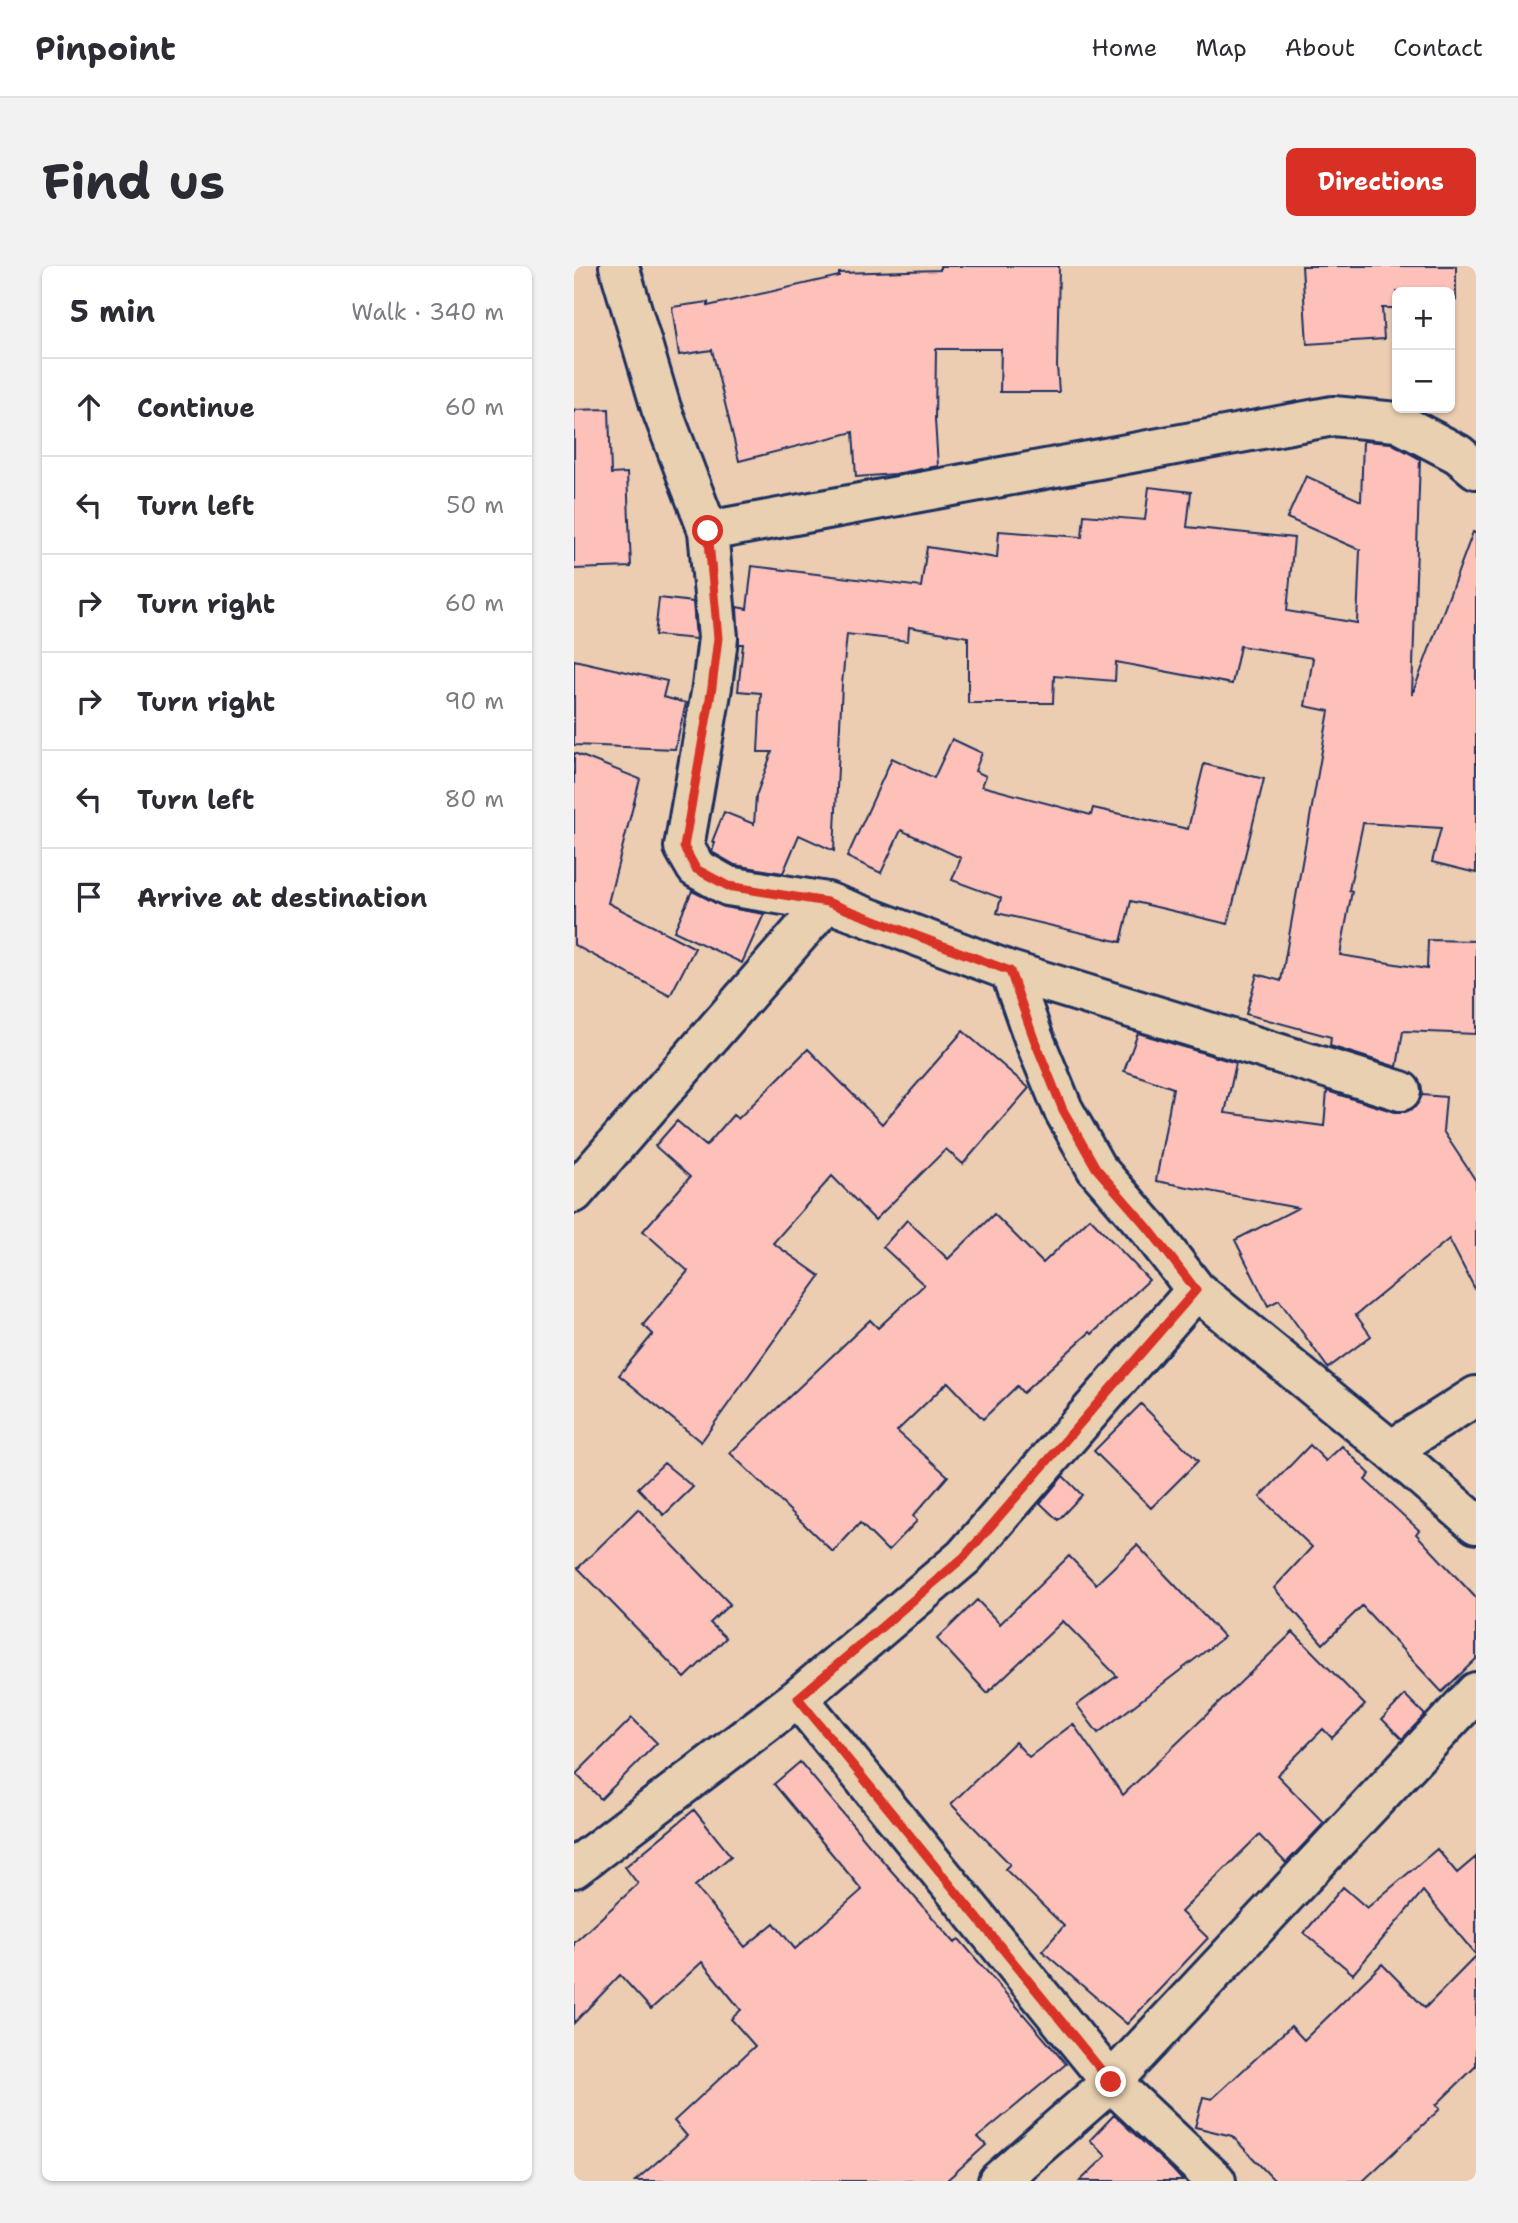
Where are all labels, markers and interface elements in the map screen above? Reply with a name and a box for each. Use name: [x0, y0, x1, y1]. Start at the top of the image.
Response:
text: Pinpoint: [35, 26, 176, 71]
text: Home: [1091, 32, 1157, 64]
text: Map: [1195, 32, 1247, 64]
text: About: [1285, 32, 1355, 64]
text: Contact: [1393, 32, 1483, 64]
button: Directions: [1286, 148, 1476, 216]
text: Find us: [42, 149, 225, 215]
map controls: [1392, 287, 1455, 413]
button: +: [1392, 287, 1455, 350]
text: 5 min: [70, 291, 155, 332]
text: Walk · 340 m: [351, 297, 504, 327]
button: −: [1392, 350, 1455, 413]
icon: ahead: [70, 388, 108, 426]
text: Continue: [137, 390, 255, 425]
text: 60 m: [445, 392, 504, 422]
icon: left: [70, 486, 108, 524]
text: Turn left: [137, 488, 254, 523]
text: 50 m: [446, 490, 504, 520]
route start: [692, 515, 723, 546]
icon: right: [70, 584, 108, 622]
text: Turn right: [137, 586, 275, 621]
text: 60 m: [445, 588, 504, 618]
icon: right: [70, 682, 108, 720]
text: Turn right: [137, 684, 275, 719]
text: 90 m: [444, 686, 504, 716]
icon: left: [70, 780, 108, 818]
text: Turn left: [137, 782, 254, 817]
text: 80 m: [445, 784, 504, 814]
icon: arrive: [70, 878, 108, 916]
text: Arrive at destination: [137, 880, 427, 915]
route end: [1095, 2066, 1126, 2097]

